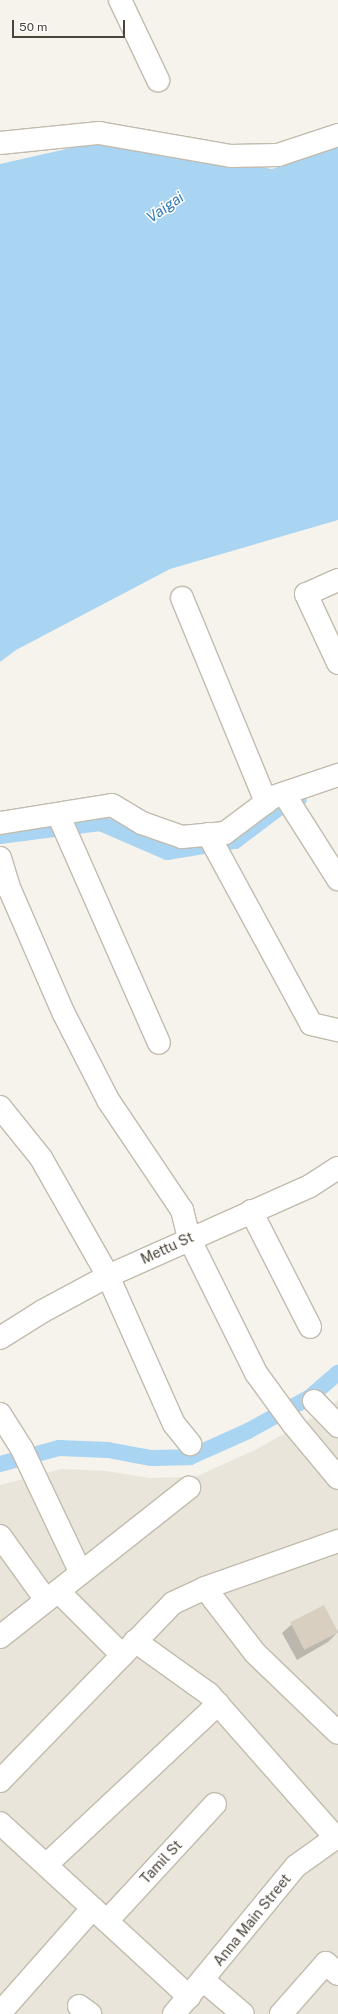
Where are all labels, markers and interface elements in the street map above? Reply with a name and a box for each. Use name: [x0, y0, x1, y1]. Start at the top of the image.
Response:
scale bar: [14, 12, 127, 38]
text: 50 m: [19, 20, 47, 34]
water label: Vaigai: [143, 188, 187, 226]
street label: Mettu St: [138, 1229, 196, 1267]
street label: Tamil St: [137, 1837, 185, 1887]
street label: Anna Main Street: [210, 1871, 294, 1969]

